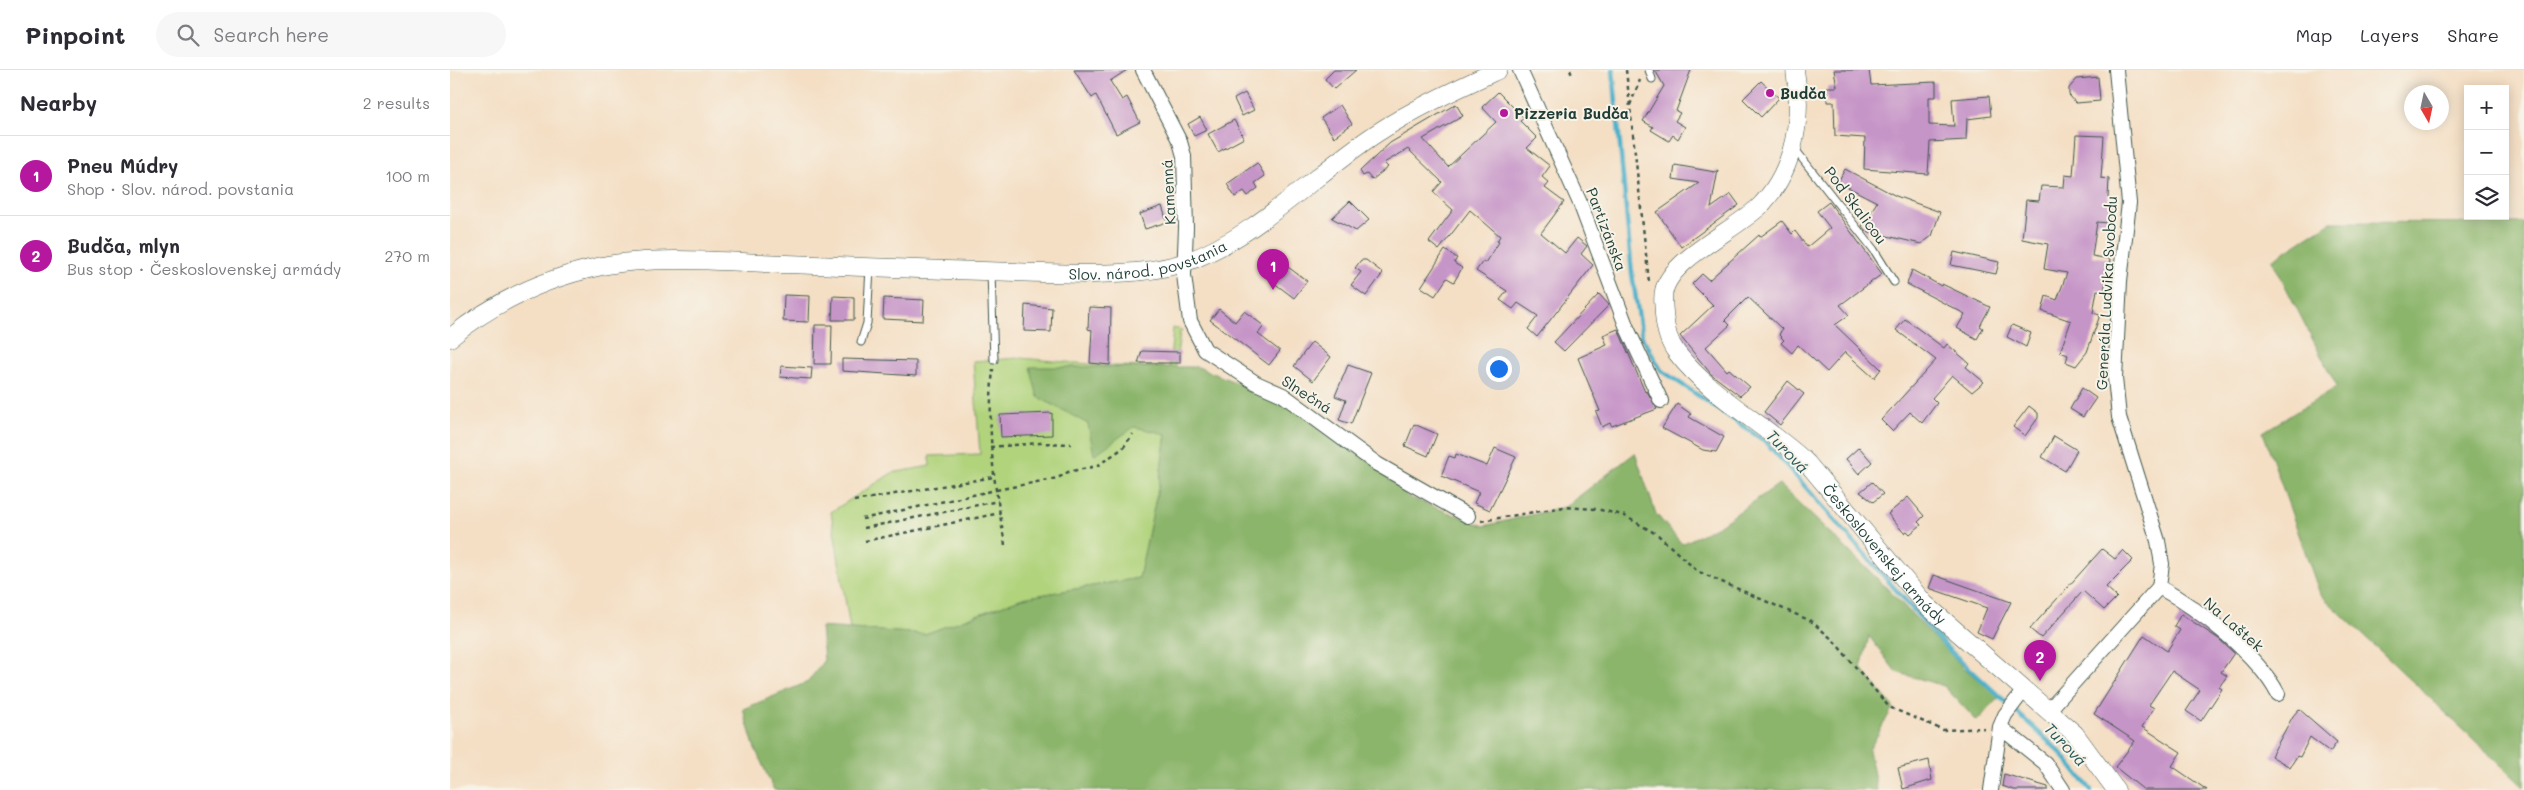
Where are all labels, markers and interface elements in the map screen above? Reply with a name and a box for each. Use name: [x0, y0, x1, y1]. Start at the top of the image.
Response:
search box: [156, 12, 506, 57]
text: Pinpoint: [25, 19, 126, 50]
icon: search: [174, 21, 202, 49]
text: Search here: [214, 22, 329, 47]
text: Map: [2296, 23, 2332, 47]
text: Layers: [2360, 23, 2419, 47]
text: Share: [2447, 23, 2499, 47]
place label: Budča: [1780, 83, 1826, 103]
north arrow: [2404, 85, 2449, 130]
map controls: [2464, 85, 2509, 220]
button: +: [2464, 85, 2509, 130]
marker: Budča: [1764, 87, 1776, 99]
text: Nearby: [20, 89, 97, 116]
text: 2 results: [363, 92, 430, 113]
place label: Pizzeria Budča: [1514, 103, 1629, 123]
marker: Pizzeria Budča: [1498, 107, 1510, 119]
button: −: [2464, 130, 2509, 175]
text: Pneu Múdry: [67, 153, 178, 178]
street label: Kamenná: [1156, 159, 1180, 225]
street label: Pod Skalicou: [1820, 162, 1892, 248]
text: 1: [32, 165, 40, 186]
text: 100 m: [385, 165, 430, 186]
button: layers: [2464, 175, 2509, 220]
text: Shop · Slov. národ. povstania: [67, 178, 294, 199]
street label: Partizánska: [1582, 184, 1632, 274]
street label: Generála Ludvika Svobodu: [2091, 195, 2121, 391]
text: Budča, mlyn: [67, 233, 180, 258]
street label: Slov. národ. povstania: [1068, 235, 1230, 284]
text: 2: [32, 245, 40, 266]
text: 270 m: [384, 245, 430, 266]
pin: 1: [1257, 249, 1289, 290]
text: Bus stop · Československej armády: [67, 258, 341, 279]
your location: [1486, 356, 1512, 382]
street label: Slnečná: [1278, 370, 1336, 418]
water label: Turová: [1762, 425, 1814, 477]
street label: Československej armády: [1819, 479, 1951, 628]
street label: Na Laštek: [2200, 592, 2268, 656]
pin: 2: [2024, 640, 2056, 681]
water label: Turová: [2040, 718, 2092, 770]

